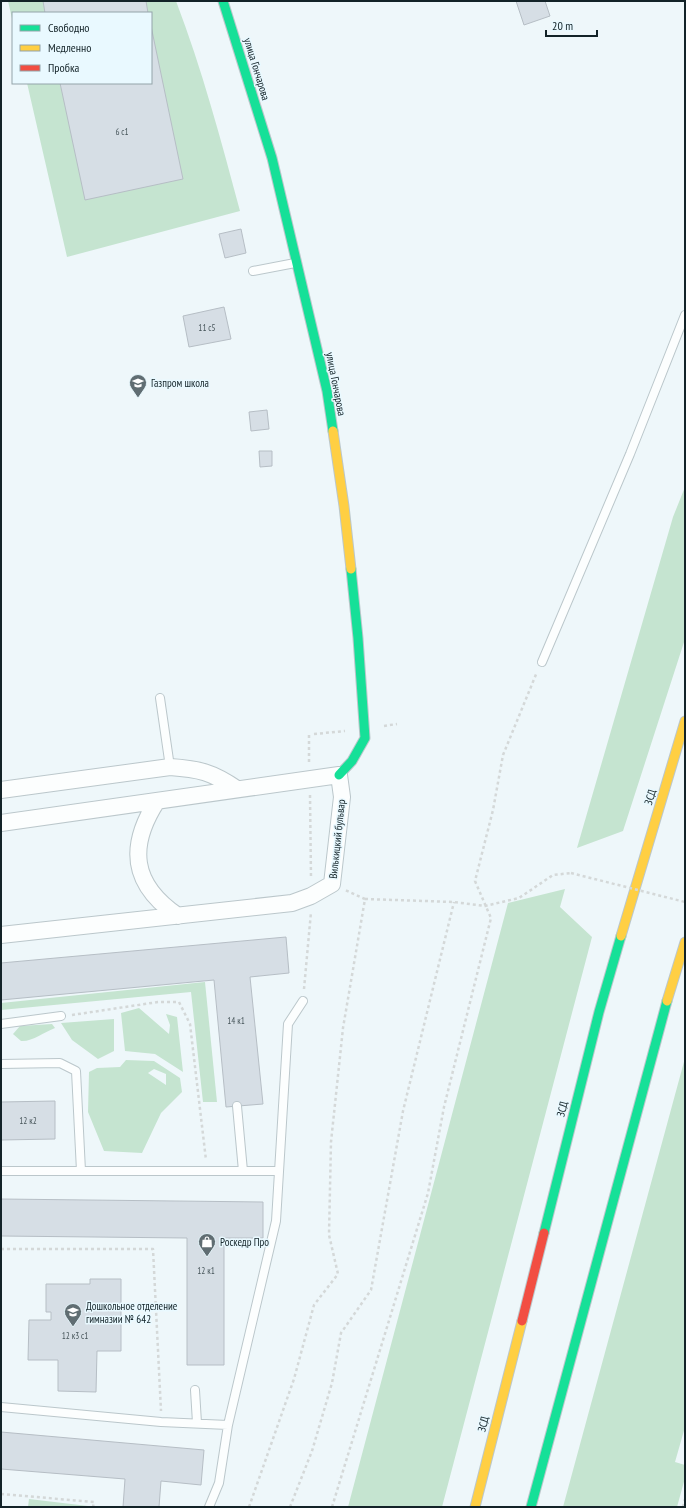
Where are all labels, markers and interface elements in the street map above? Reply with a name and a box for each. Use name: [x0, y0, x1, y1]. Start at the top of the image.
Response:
legend: [12, 12, 152, 84]
scale bar: [546, 12, 597, 38]
text: 20 m: [552, 18, 573, 33]
text: Свободно: [48, 20, 90, 35]
street label: улица Гончарова: [241, 36, 273, 102]
text: Медленно: [48, 40, 91, 55]
text: Пробка: [48, 60, 80, 75]
house number: 6 с1: [115, 126, 129, 137]
house number: 11 с5: [198, 322, 216, 333]
street label: улица Гончарова: [323, 351, 349, 417]
school or university icon: Газпром школа: [128, 373, 148, 398]
place label: Газпром школа: [151, 376, 209, 390]
street label: ЗСД: [641, 787, 659, 807]
street label: Вилькицкий бульвар: [326, 798, 348, 879]
house number: 14 к1: [227, 1015, 245, 1026]
street label: ЗСД: [553, 1100, 571, 1118]
house number: 12 к2: [19, 1115, 37, 1126]
shop icon: Роскедр Про: [197, 1232, 217, 1257]
place label: Роскедр Про: [220, 1235, 269, 1249]
house number: 12 к1: [197, 1265, 215, 1276]
place label: Дошкольное отделение гимназии № 642: [86, 1299, 178, 1326]
school or university icon: Дошкольное отделение гимназии № 642: [63, 1302, 83, 1327]
house number: 12 к3 с1: [62, 1330, 88, 1341]
street label: ЗСД: [474, 1415, 492, 1433]

